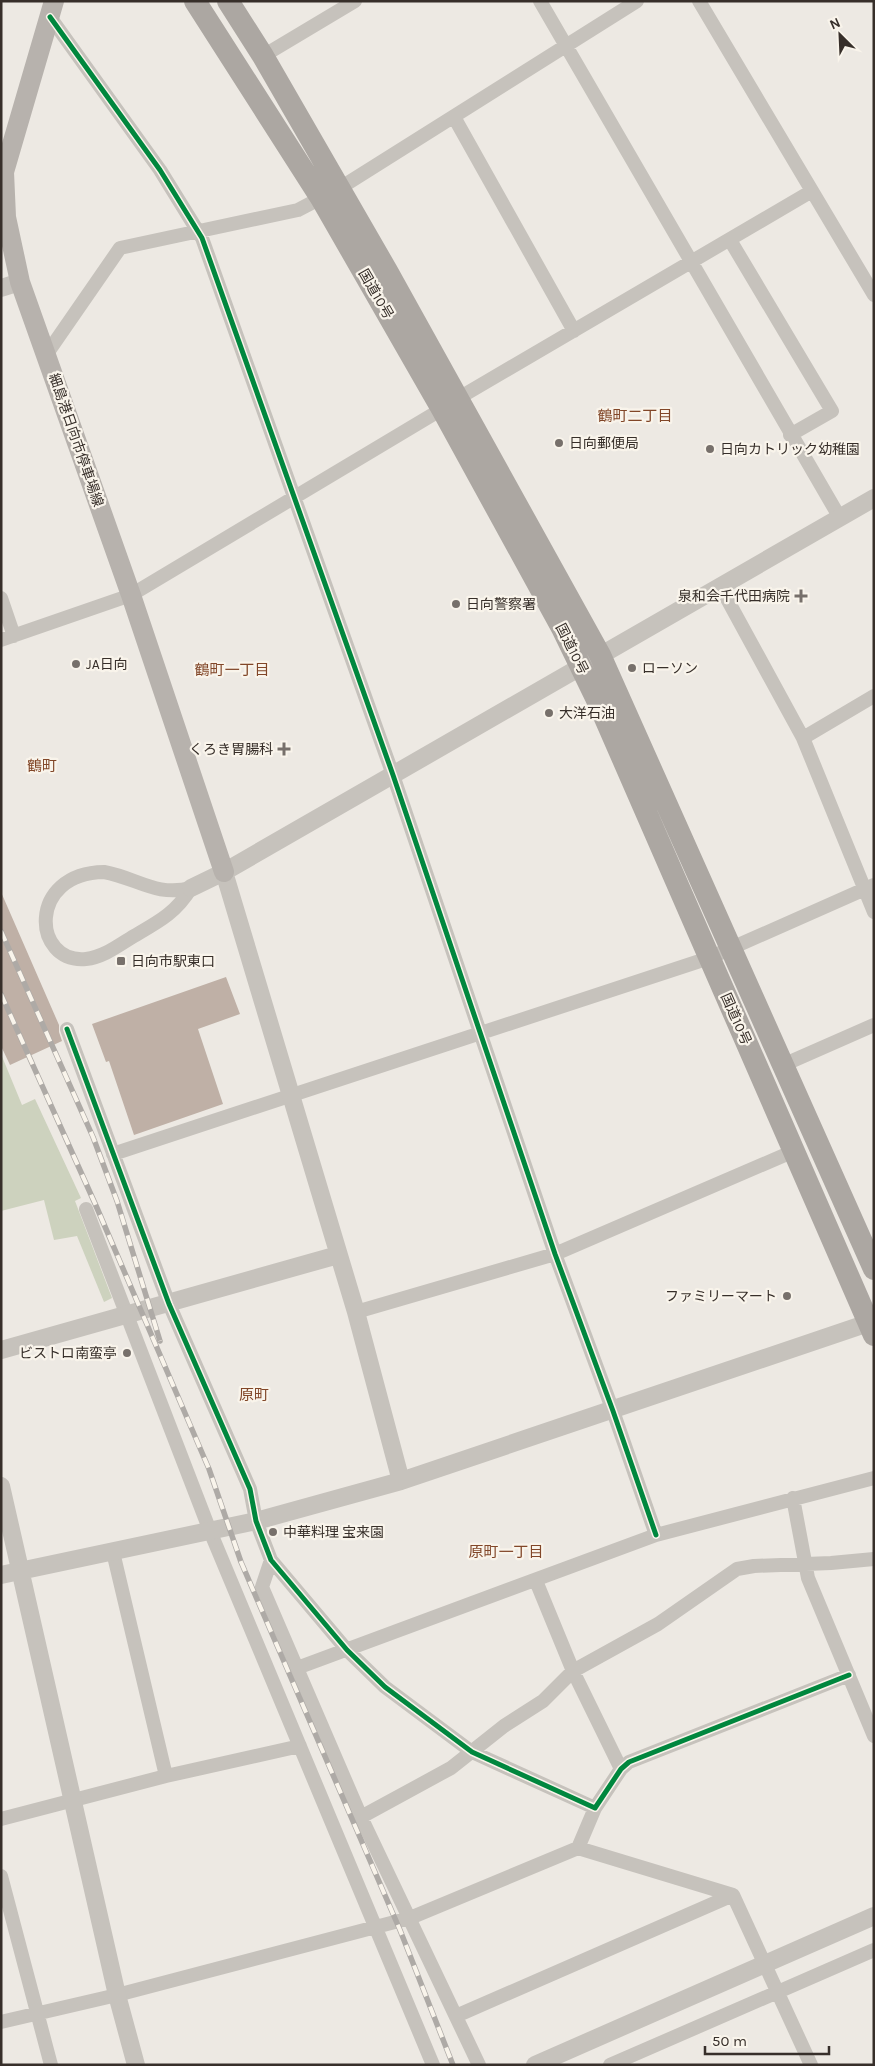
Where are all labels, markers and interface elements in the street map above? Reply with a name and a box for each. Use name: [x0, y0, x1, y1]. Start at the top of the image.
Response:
north arrow: [815, 10, 865, 60]
text: N: [827, 14, 843, 33]
street label: 国道10号: [355, 266, 397, 322]
street label: 細島港日向市停車場線: [45, 371, 107, 509]
district label: 鶴町二丁目: [597, 407, 673, 425]
place label: 日向郵便局: [569, 435, 639, 452]
marker: 日向郵便局: [553, 437, 565, 449]
place label: 日向カトリック幼稚園: [720, 441, 860, 458]
marker: 日向カトリック幼稚園: [704, 443, 716, 455]
place label: 泉和会千代田病院: [678, 588, 790, 605]
marker: 泉和会千代田病院: [794, 589, 808, 603]
place label: 日向警察署: [466, 596, 536, 613]
marker: 日向警察署: [450, 598, 462, 610]
street label: 国道10号: [552, 621, 592, 677]
place label: JA日向: [86, 656, 128, 673]
marker: JA日向: [70, 658, 82, 670]
place label: ローソン: [642, 660, 698, 677]
district label: 鶴町一丁目: [194, 661, 270, 679]
marker: ローソン: [626, 662, 638, 674]
place label: 大洋石油: [559, 705, 615, 722]
marker: 大洋石油: [543, 707, 555, 719]
place label: くろき胃腸科: [189, 741, 273, 758]
marker: くろき胃腸科: [277, 742, 291, 756]
district label: 鶴町: [27, 757, 57, 775]
place label: 日向市駅東口: [131, 953, 215, 970]
marker: 日向市駅東口: [115, 955, 127, 967]
street label: 国道10号: [717, 990, 755, 1048]
place label: ファミリーマート: [665, 1288, 777, 1305]
marker: ファミリーマート: [781, 1290, 793, 1302]
place label: ビストロ南蛮亭: [19, 1345, 117, 1362]
marker: ビストロ南蛮亭: [121, 1347, 133, 1359]
district label: 原町: [239, 1386, 269, 1404]
place label: 中華料理 宝来園: [283, 1524, 384, 1541]
marker: 中華料理 宝来園: [267, 1526, 279, 1538]
district label: 原町一丁目: [468, 1543, 544, 1561]
scale bar: [705, 2024, 829, 2056]
text: 50 m: [712, 2032, 747, 2050]

